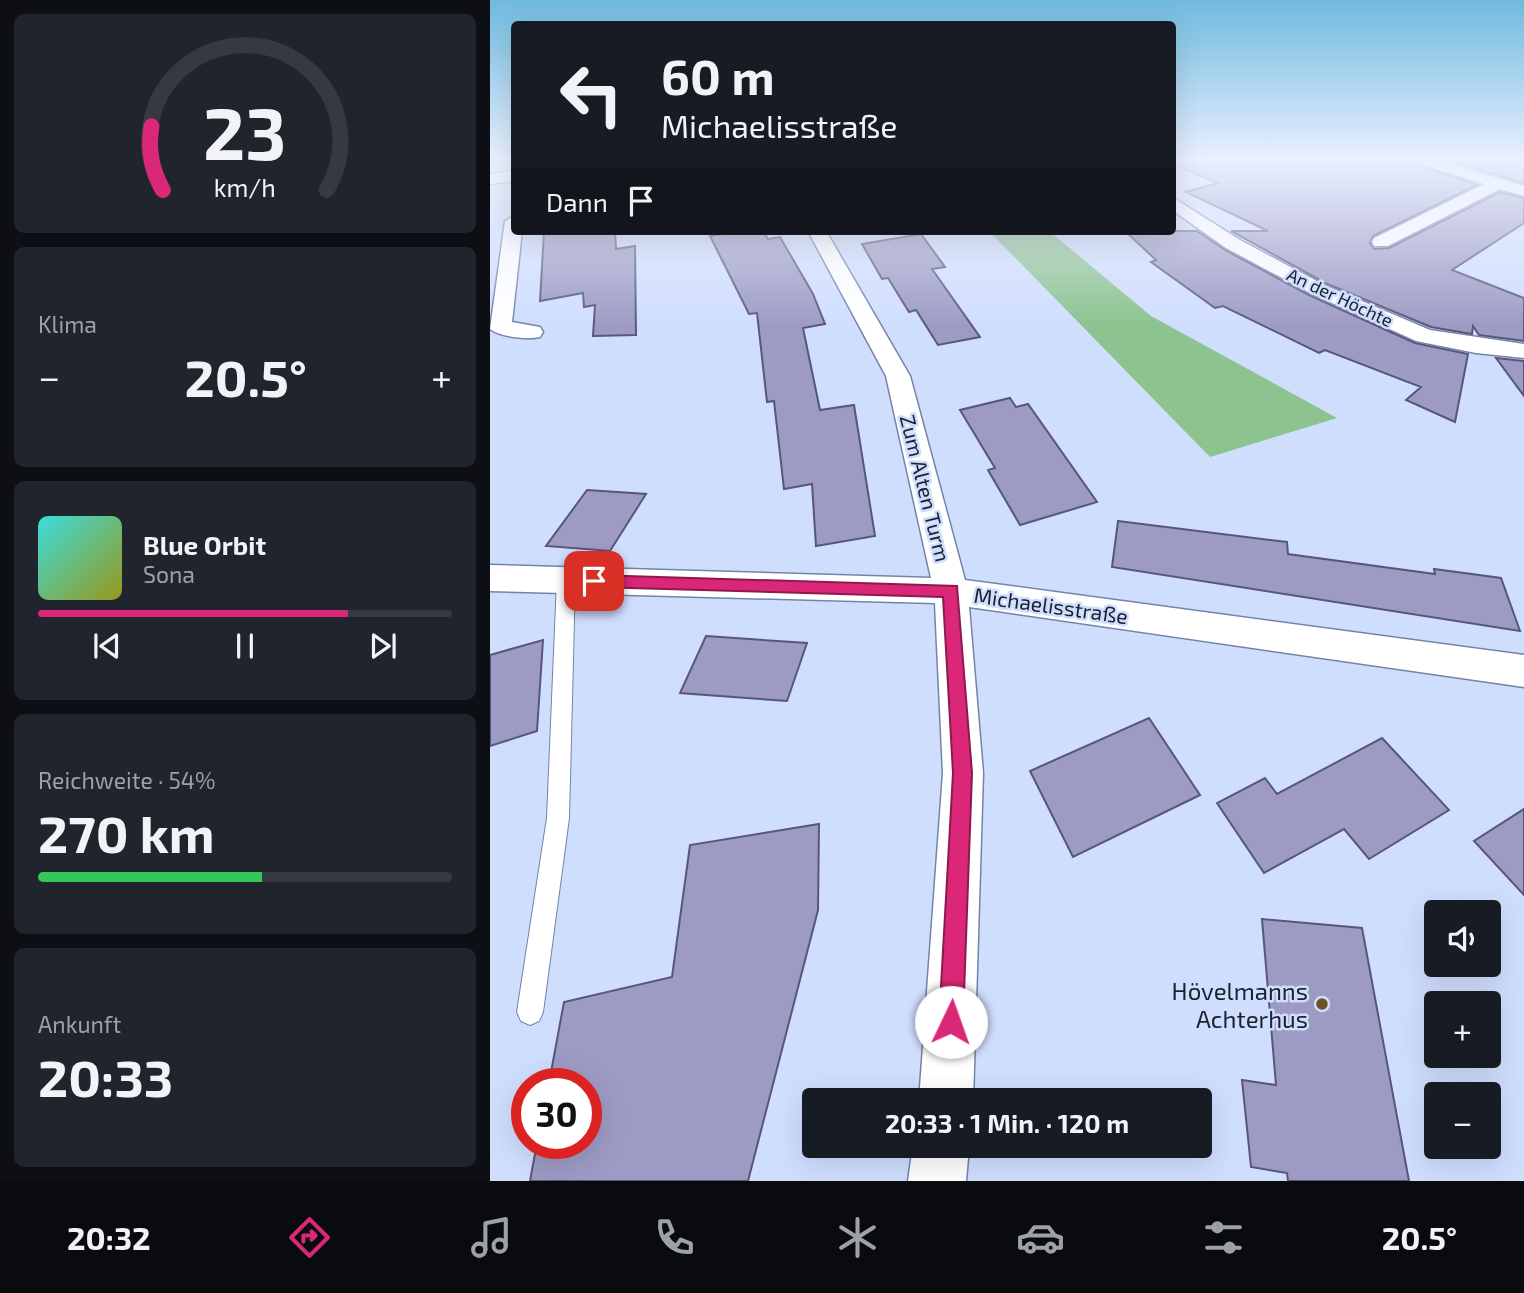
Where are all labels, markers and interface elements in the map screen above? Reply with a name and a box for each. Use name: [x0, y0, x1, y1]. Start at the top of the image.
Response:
text: 60 m: [661, 46, 775, 105]
icon: left: [546, 49, 637, 140]
text: 23: [203, 87, 287, 175]
text: Michaelisstraße: [661, 106, 897, 144]
text: km/h: [214, 172, 276, 202]
icon: arrive: [622, 182, 660, 220]
text: Dann: [546, 186, 608, 217]
street label: An der Höchte: [1283, 263, 1397, 331]
text: Klima: [38, 310, 97, 338]
text: 20.5°: [184, 345, 307, 407]
text: −: [38, 353, 60, 399]
text: +: [431, 353, 452, 399]
street label: Zum Alten Turm: [896, 412, 956, 564]
text: Blue Orbit: [143, 529, 266, 560]
pin: [564, 551, 624, 611]
text: Sona: [143, 560, 195, 588]
icon: arrive: [575, 562, 613, 600]
street label: Michaelisstraße: [972, 582, 1130, 628]
icon: previous: [88, 627, 126, 665]
icon: pause: [226, 627, 264, 665]
icon: next: [364, 627, 402, 665]
text: Reichweite · 54%: [38, 766, 216, 794]
text: 270 km: [38, 801, 215, 863]
map controls: [1424, 900, 1501, 1159]
button: sound: [1424, 900, 1501, 977]
place label: Hövelmanns Achterhus: [1172, 976, 1308, 1033]
position arrow: [914, 985, 988, 1059]
button: +: [1424, 991, 1501, 1068]
marker: Hövelmanns Achterhus: [1314, 996, 1330, 1012]
text: Ankunft: [38, 1010, 121, 1038]
text: 20:33: [38, 1045, 173, 1107]
speed limit sign: 30: [511, 1068, 602, 1159]
button: −: [1424, 1082, 1501, 1159]
text: 20:33 · 1 Min. · 120 m: [885, 1107, 1129, 1138]
icon: directions: [285, 1213, 334, 1262]
icon: music: [467, 1213, 516, 1262]
icon: phone: [650, 1213, 699, 1262]
icon: climate: [833, 1213, 882, 1262]
icon: car: [1016, 1213, 1065, 1262]
icon: filters: [1199, 1213, 1248, 1262]
text: 20:32: [67, 1218, 151, 1256]
text: 20.5°: [1382, 1218, 1457, 1256]

